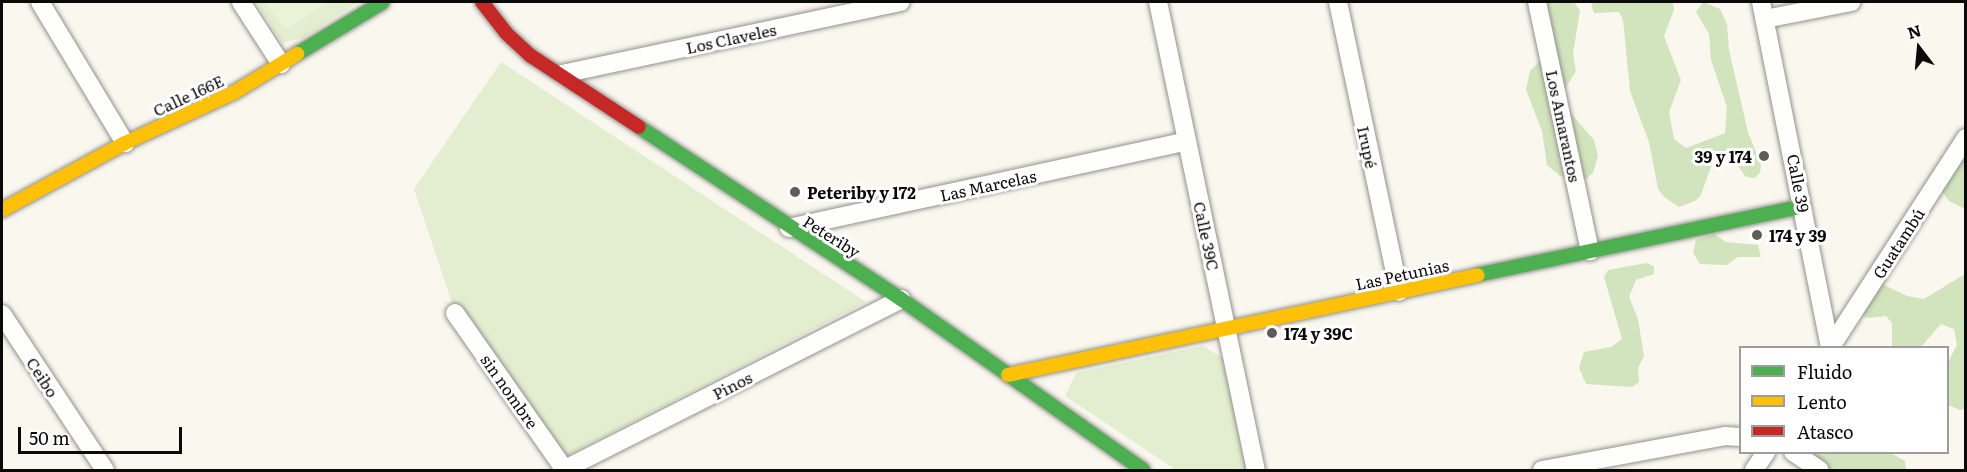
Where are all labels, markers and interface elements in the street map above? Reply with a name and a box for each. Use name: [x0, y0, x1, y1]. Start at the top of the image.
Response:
text: N: [1904, 17, 1924, 44]
north arrow: [1889, 18, 1949, 78]
street label: Los Claveles: [684, 19, 778, 57]
street label: Los Amarantos: [1543, 68, 1585, 184]
street label: Calle 166E: [150, 70, 226, 120]
street label: Irupé: [1354, 124, 1382, 170]
place label: 39 y 174: [1694, 146, 1752, 166]
marker: 39 y 174: [1757, 149, 1771, 163]
street label: Calle 39: [1784, 152, 1814, 214]
street label: Las Marcelas: [938, 165, 1038, 205]
place label: Peteriby y 172: [807, 182, 916, 202]
marker: Peteriby y 172: [788, 185, 802, 199]
street label: Calle 39C: [1190, 200, 1224, 272]
street label: Guatambú: [1868, 204, 1928, 282]
street label: Peteriby: [800, 211, 864, 261]
place label: 174 y 39: [1769, 225, 1827, 245]
marker: 174 y 39: [1750, 228, 1764, 242]
street label: Las Petunias: [1354, 255, 1450, 293]
place label: 174 y 39C: [1284, 323, 1353, 343]
marker: 174 y 39C: [1265, 326, 1279, 340]
legend: [1739, 346, 1949, 454]
street label: sin nombre: [477, 350, 543, 432]
street label: Ceibo: [23, 353, 63, 401]
text: Fluido: [1797, 358, 1852, 385]
street label: Pinos: [709, 367, 755, 403]
text: Lento: [1797, 388, 1847, 415]
scale bar: [21, 415, 184, 453]
text: Atasco: [1797, 418, 1854, 445]
text: 50 m: [29, 424, 70, 451]

